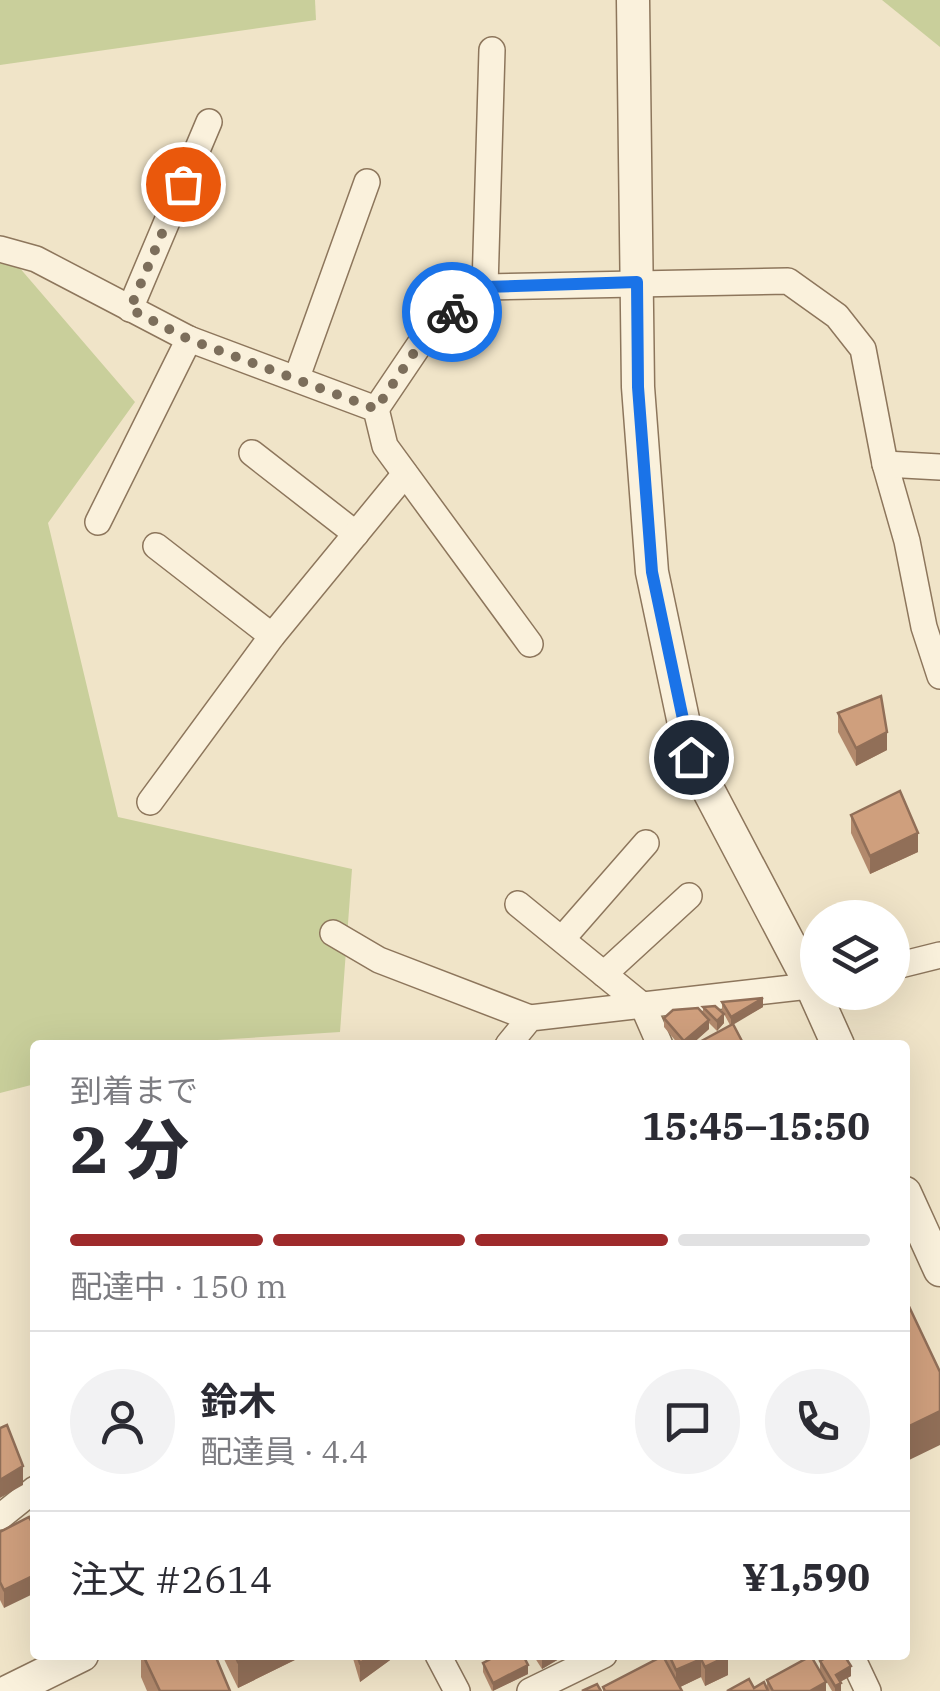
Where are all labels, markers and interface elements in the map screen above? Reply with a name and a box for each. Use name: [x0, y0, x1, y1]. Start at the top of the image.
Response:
pin: [141, 142, 226, 227]
icon: bag: [156, 157, 211, 212]
courier: [402, 262, 502, 362]
icon: bike: [425, 285, 480, 340]
pin: [649, 715, 734, 800]
icon: home: [664, 730, 719, 785]
map controls: [800, 900, 910, 1010]
button: layers: [800, 900, 910, 1010]
text: 到着まで: [70, 1069, 198, 1111]
text: 15:45–15:50: [642, 1101, 870, 1150]
text: 2 分: [70, 1106, 189, 1191]
text: 配達中 · 150 m: [70, 1265, 287, 1307]
button: person: [70, 1369, 175, 1474]
button: chat: [635, 1369, 740, 1474]
button: phone: [765, 1369, 870, 1474]
text: 鈴木: [200, 1376, 276, 1425]
text: 配達員 · 4.4: [200, 1430, 368, 1472]
text: ¥1,590: [742, 1552, 870, 1601]
text: 注文 #2614: [70, 1554, 272, 1603]

